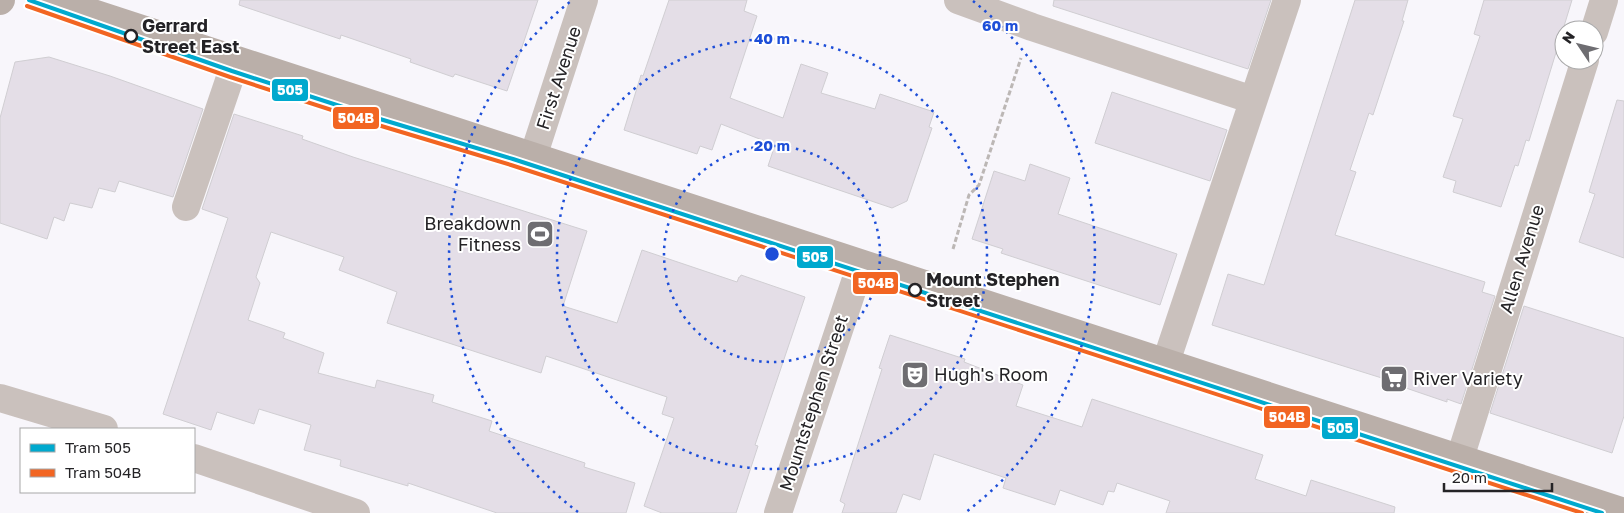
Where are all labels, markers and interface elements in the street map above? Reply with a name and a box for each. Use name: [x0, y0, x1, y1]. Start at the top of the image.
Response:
place label: Gerrard Street East: [142, 14, 240, 57]
text: 60 m: [982, 16, 1018, 34]
north arrow: [1554, 20, 1604, 70]
street label: First Avenue: [531, 23, 585, 132]
text: N: [1558, 28, 1578, 46]
marker: Gerrard Street East: [124, 29, 138, 43]
text: 40 m: [754, 29, 790, 47]
line badge: 505: [271, 78, 309, 102]
text: 505: [277, 81, 304, 98]
line badge: 504B: [332, 106, 380, 130]
text: 504B: [338, 109, 374, 126]
text: 20 m: [754, 136, 790, 154]
street label: Allen Avenue: [1494, 202, 1548, 316]
place label: Breakdown Fitness: [424, 212, 521, 255]
sports icon: Breakdown Fitness: [525, 219, 555, 249]
centre of rings: [763, 245, 781, 263]
line badge: 505: [796, 245, 834, 269]
text: 505: [802, 248, 829, 265]
place label: Mount Stephen Street: [926, 268, 1059, 311]
line badge: 504B: [852, 271, 899, 295]
text: 504B: [858, 274, 894, 291]
marker: Mount Stephen Street: [908, 283, 922, 297]
street label: Mountstephen Street: [774, 312, 852, 494]
theatre icon: Hugh's Room: [900, 360, 930, 390]
place label: Hugh's Room: [934, 363, 1048, 385]
supermarket icon: River Variety: [1379, 364, 1409, 394]
place label: River Variety: [1413, 367, 1523, 389]
line badge: 504B: [1263, 405, 1311, 429]
text: 504B: [1269, 408, 1305, 425]
line badge: 505: [1321, 416, 1359, 440]
text: 505: [1327, 419, 1354, 436]
legend: [20, 428, 195, 493]
text: Tram 505: [65, 438, 131, 456]
scale bar: [1444, 460, 1552, 492]
text: Tram 504B: [65, 463, 141, 481]
text: 20 m: [1452, 468, 1487, 486]

